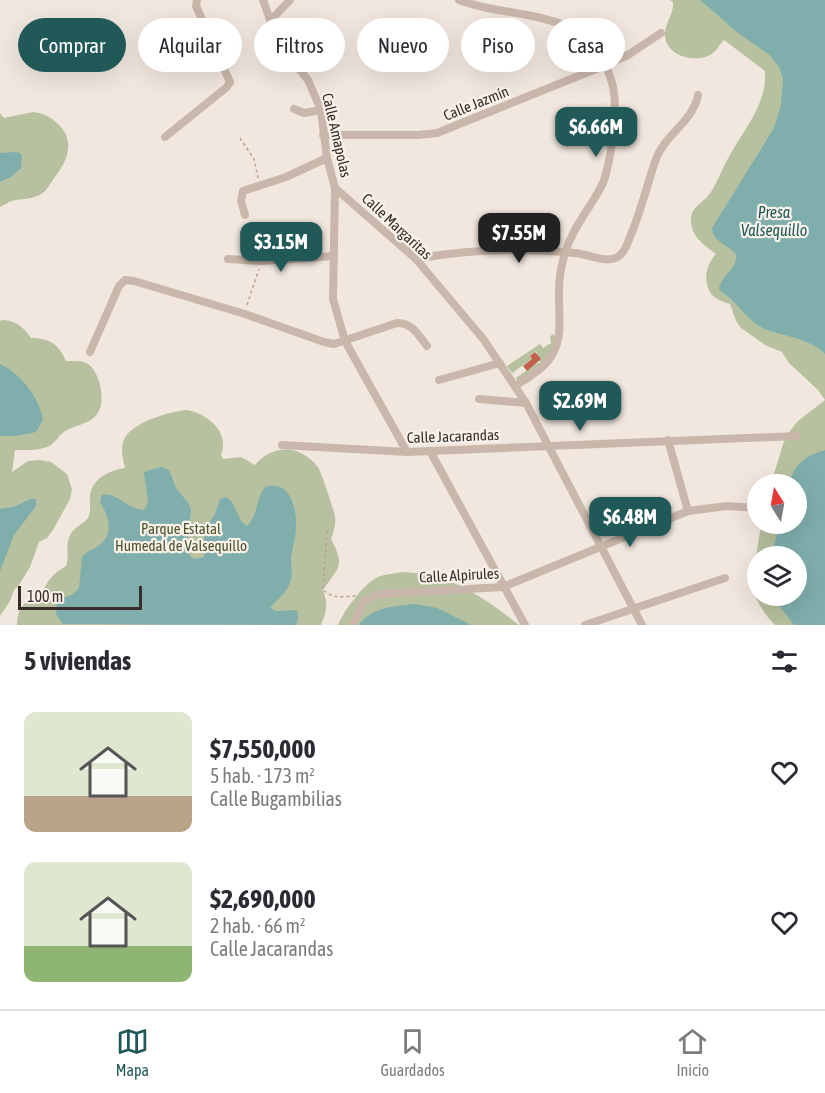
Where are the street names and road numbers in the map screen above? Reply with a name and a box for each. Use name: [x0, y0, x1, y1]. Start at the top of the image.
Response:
street label: Calle Jazmín: [441, 82, 511, 124]
street label: Calle Amapolas: [319, 91, 355, 179]
street label: Calle Margaritas: [359, 189, 435, 263]
street label: Calle Jacarandas: [407, 426, 499, 446]
street label: Calle Alpirules: [419, 564, 499, 586]

